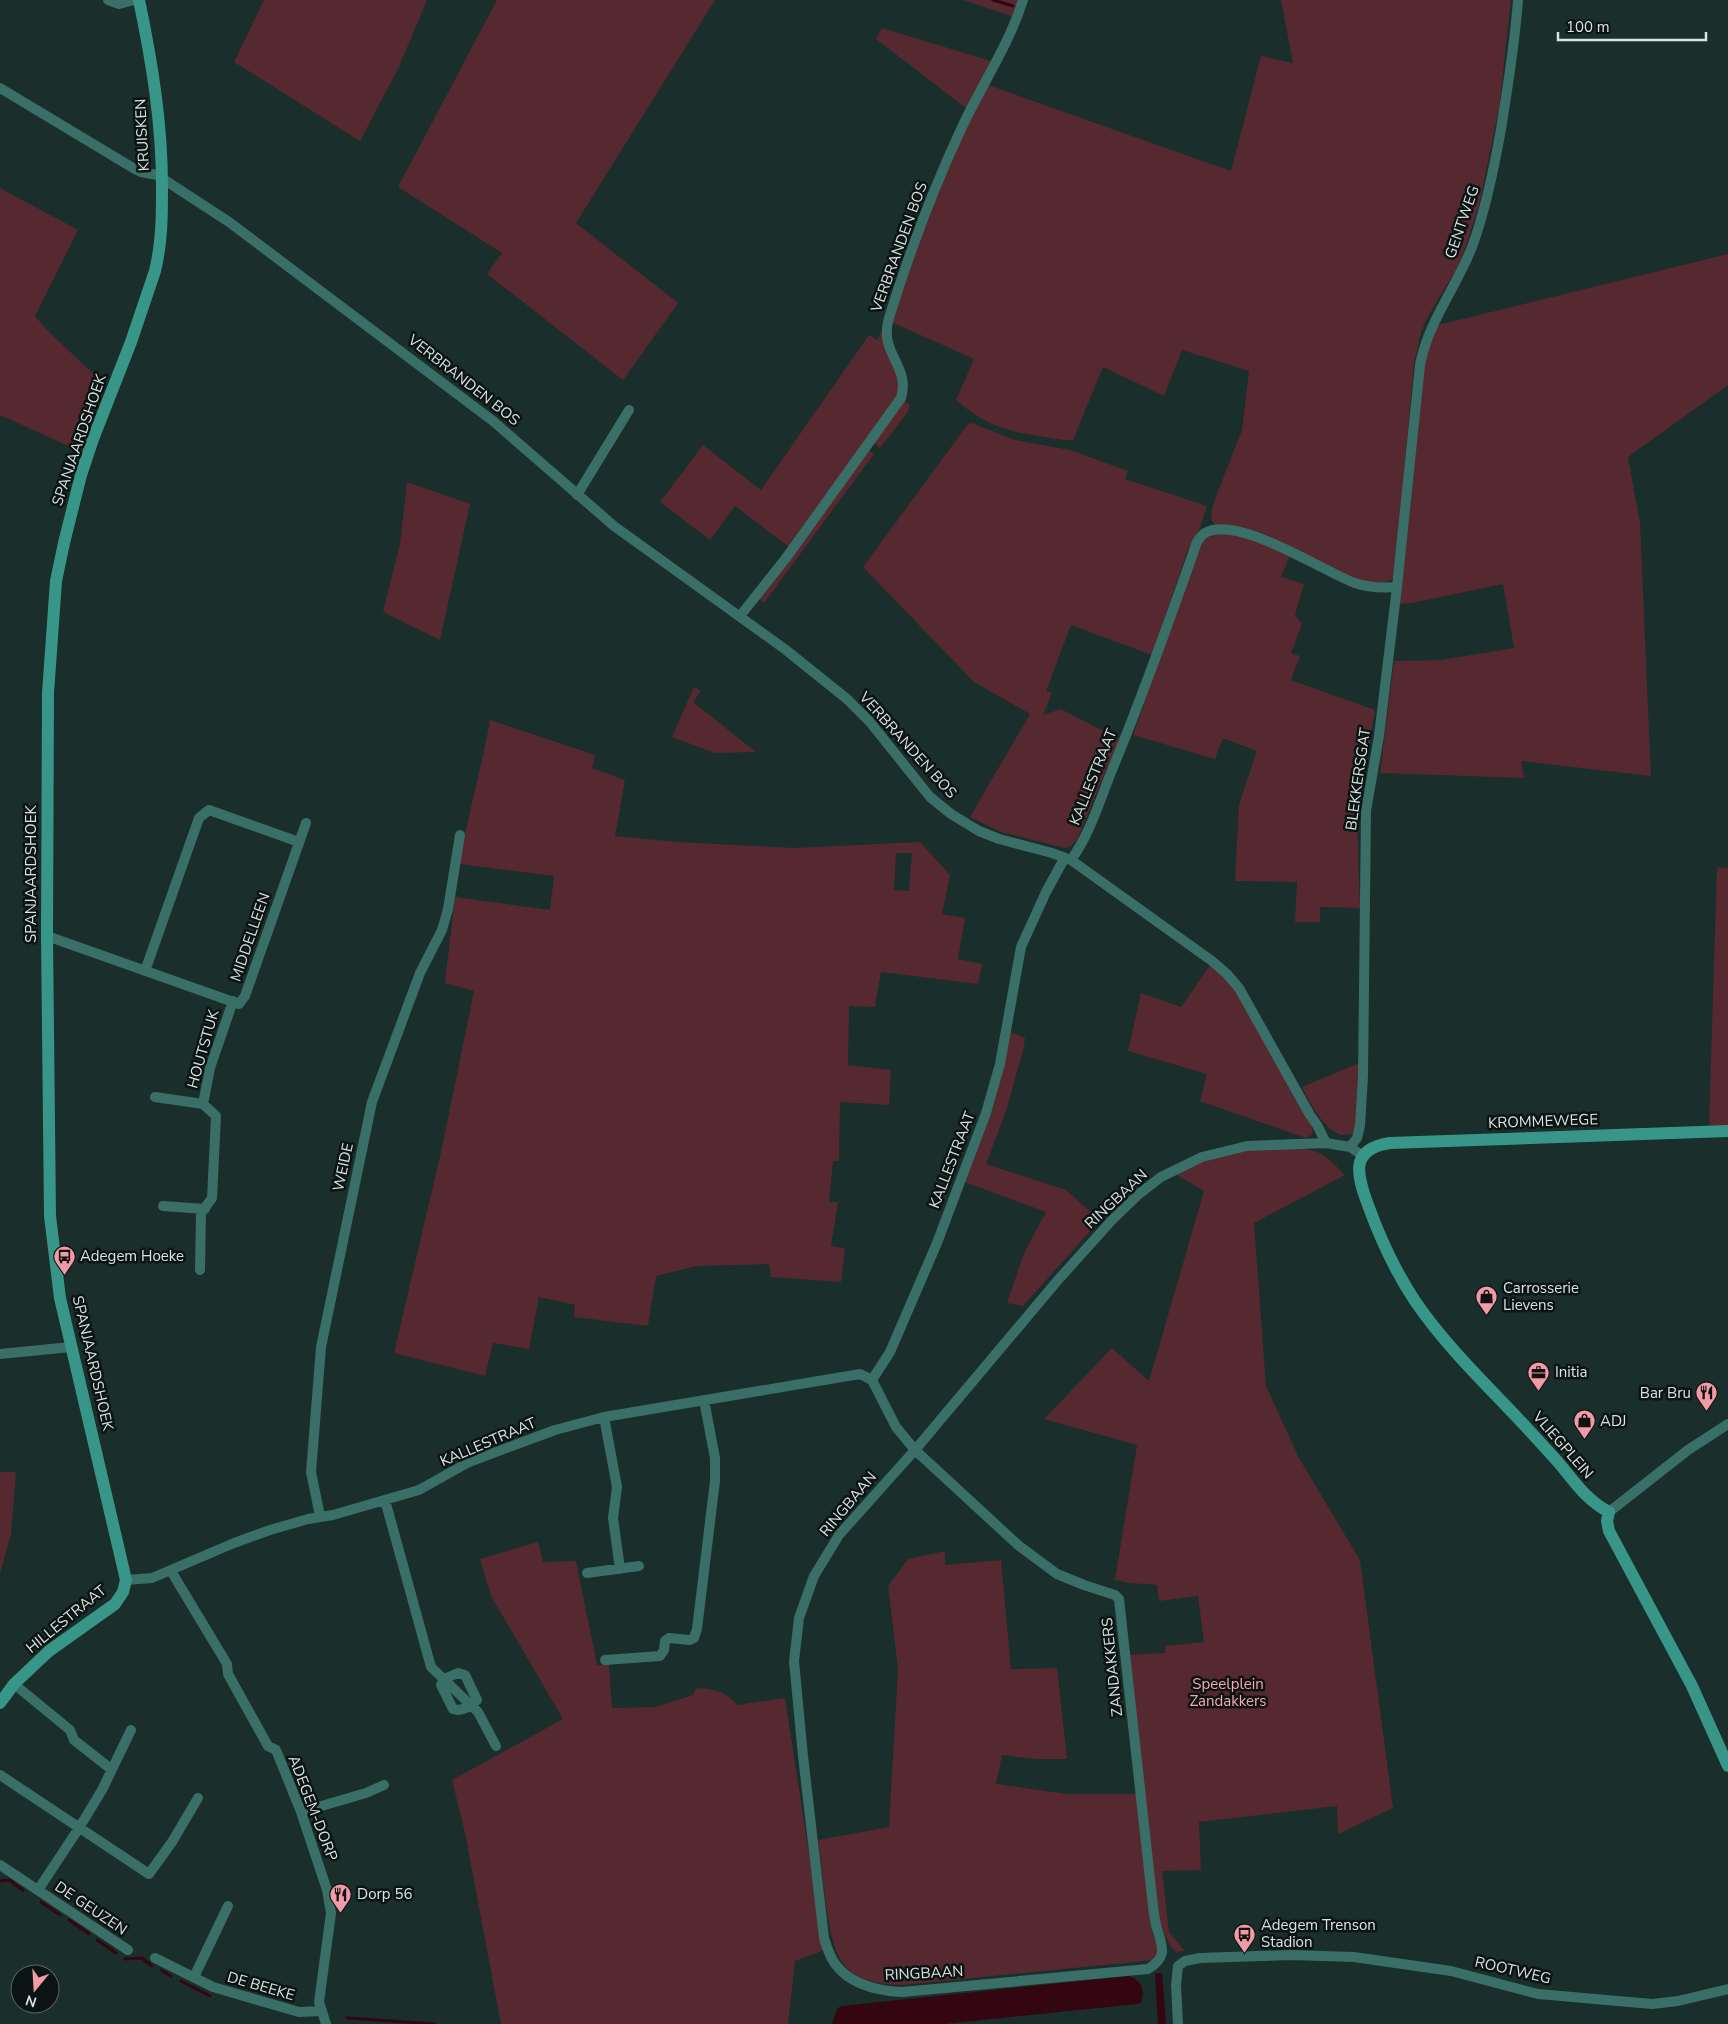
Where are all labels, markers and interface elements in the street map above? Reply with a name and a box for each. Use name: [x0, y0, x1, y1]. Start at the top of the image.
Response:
scale bar: [1558, 10, 1706, 42]
text: 100 m: [1566, 17, 1610, 37]
street label: KRUISKEN: [130, 98, 154, 172]
street label: VERBRANDEN BOS: [866, 179, 932, 316]
street label: GENTWEG: [1440, 183, 1484, 261]
street label: VERBRANDEN BOS: [403, 329, 524, 430]
street label: SPANJAARDSHOEK: [47, 371, 111, 508]
street label: VERBRANDEN BOS: [854, 687, 961, 803]
street label: KALLESTRAAT: [1065, 726, 1121, 828]
street label: BLEKKERSGAT: [1341, 726, 1375, 832]
street label: SPANJAARDSHOEK: [21, 804, 41, 943]
street label: MIDDELLEEN: [225, 890, 275, 984]
street label: HOUTSTUK: [182, 1007, 224, 1091]
street label: KALLESTRAAT: [924, 1109, 980, 1211]
street label: KROMMEWEGE: [1488, 1109, 1598, 1133]
street label: WEIDE: [328, 1141, 358, 1193]
street label: RINGBAAN: [1080, 1165, 1152, 1233]
bus stop icon: Adegem Hoeke: [52, 1244, 76, 1275]
place label: Adegem Hoeke: [80, 1246, 184, 1266]
place label: Carrosserie Lievens: [1503, 1278, 1579, 1315]
shop icon: Carrosserie Lievens: [1475, 1285, 1499, 1316]
street label: SPANJAARDSHOEK: [68, 1294, 118, 1433]
office icon: Initia: [1527, 1360, 1551, 1391]
place label: Initia: [1555, 1362, 1588, 1382]
restaurant icon: Bar Bru: [1695, 1381, 1719, 1412]
place label: Bar Bru: [1640, 1383, 1691, 1403]
street label: VLIEGPLEIN: [1527, 1406, 1598, 1483]
shop icon: ADJ: [1572, 1409, 1596, 1440]
place label: ADJ: [1600, 1411, 1626, 1431]
street label: KALLESTRAAT: [437, 1413, 539, 1471]
street label: RINGBAAN: [815, 1467, 881, 1541]
street label: HILLESTRAAT: [22, 1580, 110, 1658]
street label: ZANDAKKERS: [1097, 1617, 1127, 1717]
park label: Speelplein Zandakkers: [1189, 1674, 1267, 1711]
street label: ADEGEM-DORP: [284, 1752, 343, 1864]
street label: DE GEUZEN: [51, 1877, 131, 1939]
restaurant icon: Dorp 56: [329, 1882, 353, 1913]
place label: Dorp 56: [357, 1884, 412, 1904]
place label: Adegem Trenson Stadion: [1261, 1915, 1376, 1952]
bus stop icon: Adegem Trenson Stadion: [1233, 1922, 1257, 1953]
street label: ROOTWEG: [1473, 1952, 1553, 1988]
street label: RINGBAAN: [884, 1961, 964, 1985]
north arrow: [10, 1964, 60, 2014]
street label: DE BEEKE: [225, 1967, 297, 2005]
text: N: [23, 1990, 39, 2012]

